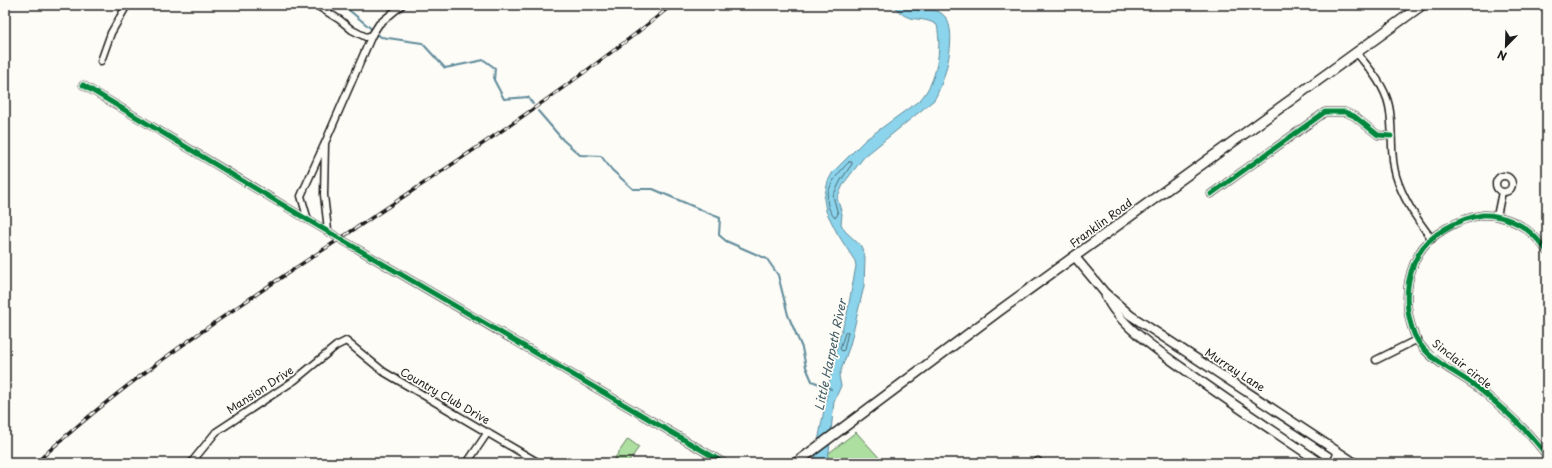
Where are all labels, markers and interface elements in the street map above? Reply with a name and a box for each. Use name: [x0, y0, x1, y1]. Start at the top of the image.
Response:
north arrow: [1486, 26, 1526, 66]
text: N: [1494, 46, 1509, 65]
street label: Franklin Road: [1066, 194, 1136, 251]
water label: Little Harpeth River: [809, 296, 851, 412]
street label: Sinclair circle: [1429, 335, 1496, 393]
street label: Murray Lane: [1202, 344, 1269, 395]
street label: Mansion Drive: [223, 361, 297, 418]
street label: Country Club Drive: [397, 363, 493, 428]

